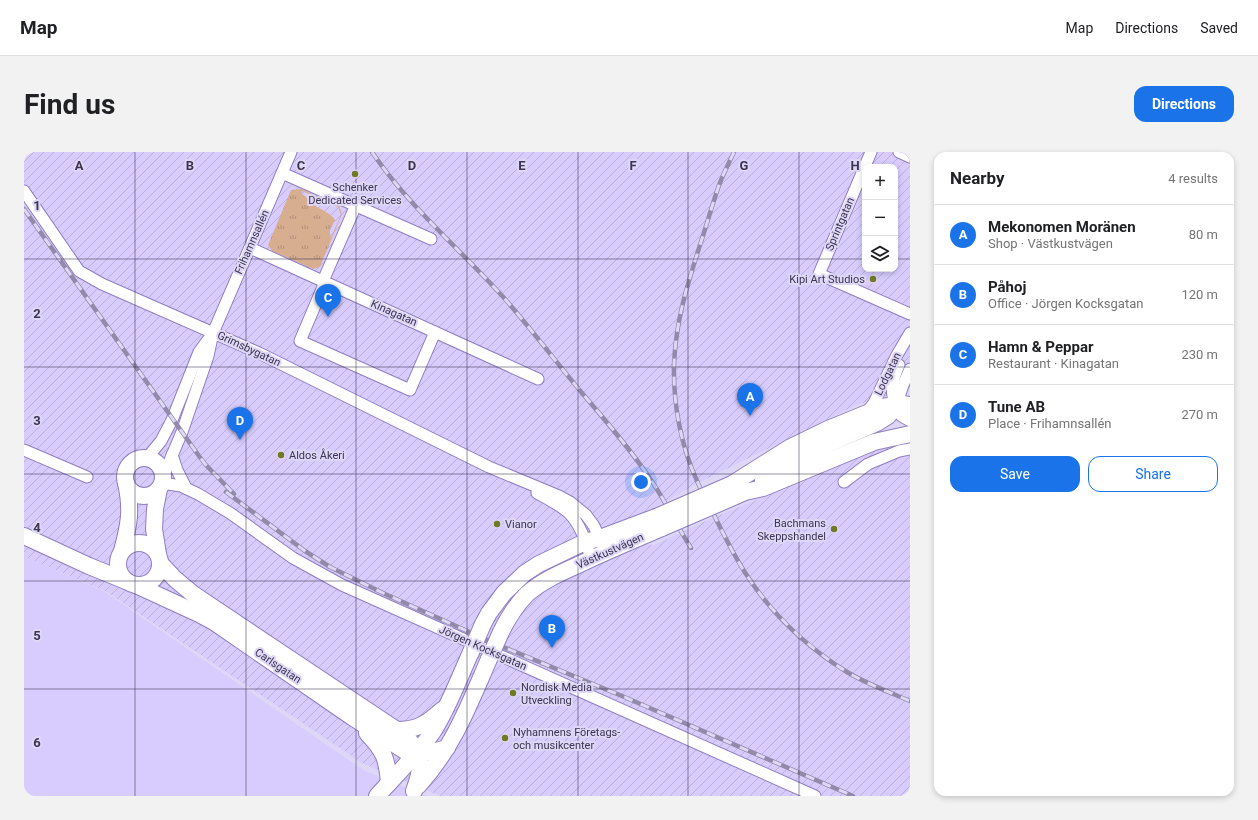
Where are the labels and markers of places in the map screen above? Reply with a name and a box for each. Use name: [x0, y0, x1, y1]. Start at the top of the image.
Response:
marker: Schenker Dedicated Services: [350, 169, 360, 179]
place label: Schenker Dedicated Services: [308, 181, 402, 207]
place label: Kipi Art Studios: [789, 273, 865, 286]
marker: Kipi Art Studios: [868, 274, 878, 284]
pin: C: [315, 284, 341, 317]
pin: A: [737, 383, 763, 416]
pin: D: [227, 407, 253, 440]
place label: Aldos Åkeri: [289, 448, 345, 462]
marker: Aldos Åkeri: [276, 450, 286, 460]
place label: Bachmans Skeppshandel: [757, 517, 826, 543]
place label: Vianor: [505, 518, 537, 531]
marker: Vianor: [492, 519, 502, 529]
marker: Bachmans Skeppshandel: [829, 524, 839, 534]
pin: B: [539, 615, 565, 648]
place label: Nordisk Media Utveckling: [521, 681, 592, 707]
marker: Nordisk Media Utveckling: [508, 688, 518, 698]
place label: Nyhamnens Företags- och musikcenter: [513, 726, 620, 752]
marker: Nyhamnens Företags- och musikcenter: [500, 733, 510, 743]

